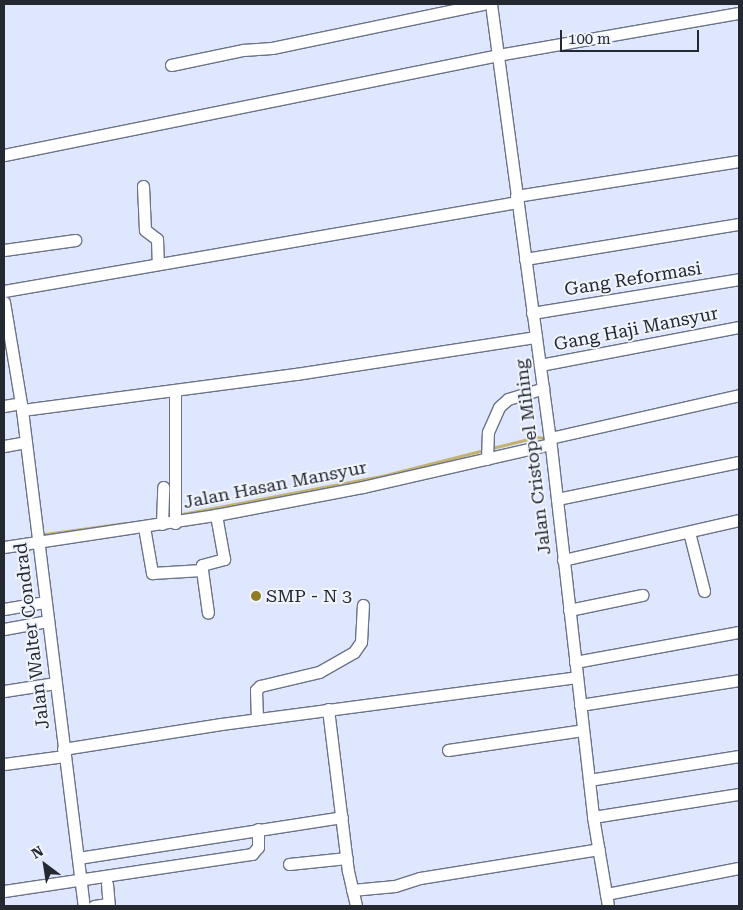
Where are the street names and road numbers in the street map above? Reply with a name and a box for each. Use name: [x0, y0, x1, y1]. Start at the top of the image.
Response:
street label: Gang Reformasi: [563, 258, 703, 300]
street label: Gang Haji Mansyur: [552, 302, 720, 356]
street label: Jalan Cristopel Mihing: [510, 358, 556, 556]
street label: Jalan Hasan Mansyur: [182, 457, 368, 513]
street label: Jalan Walter Condrad: [10, 542, 54, 730]

